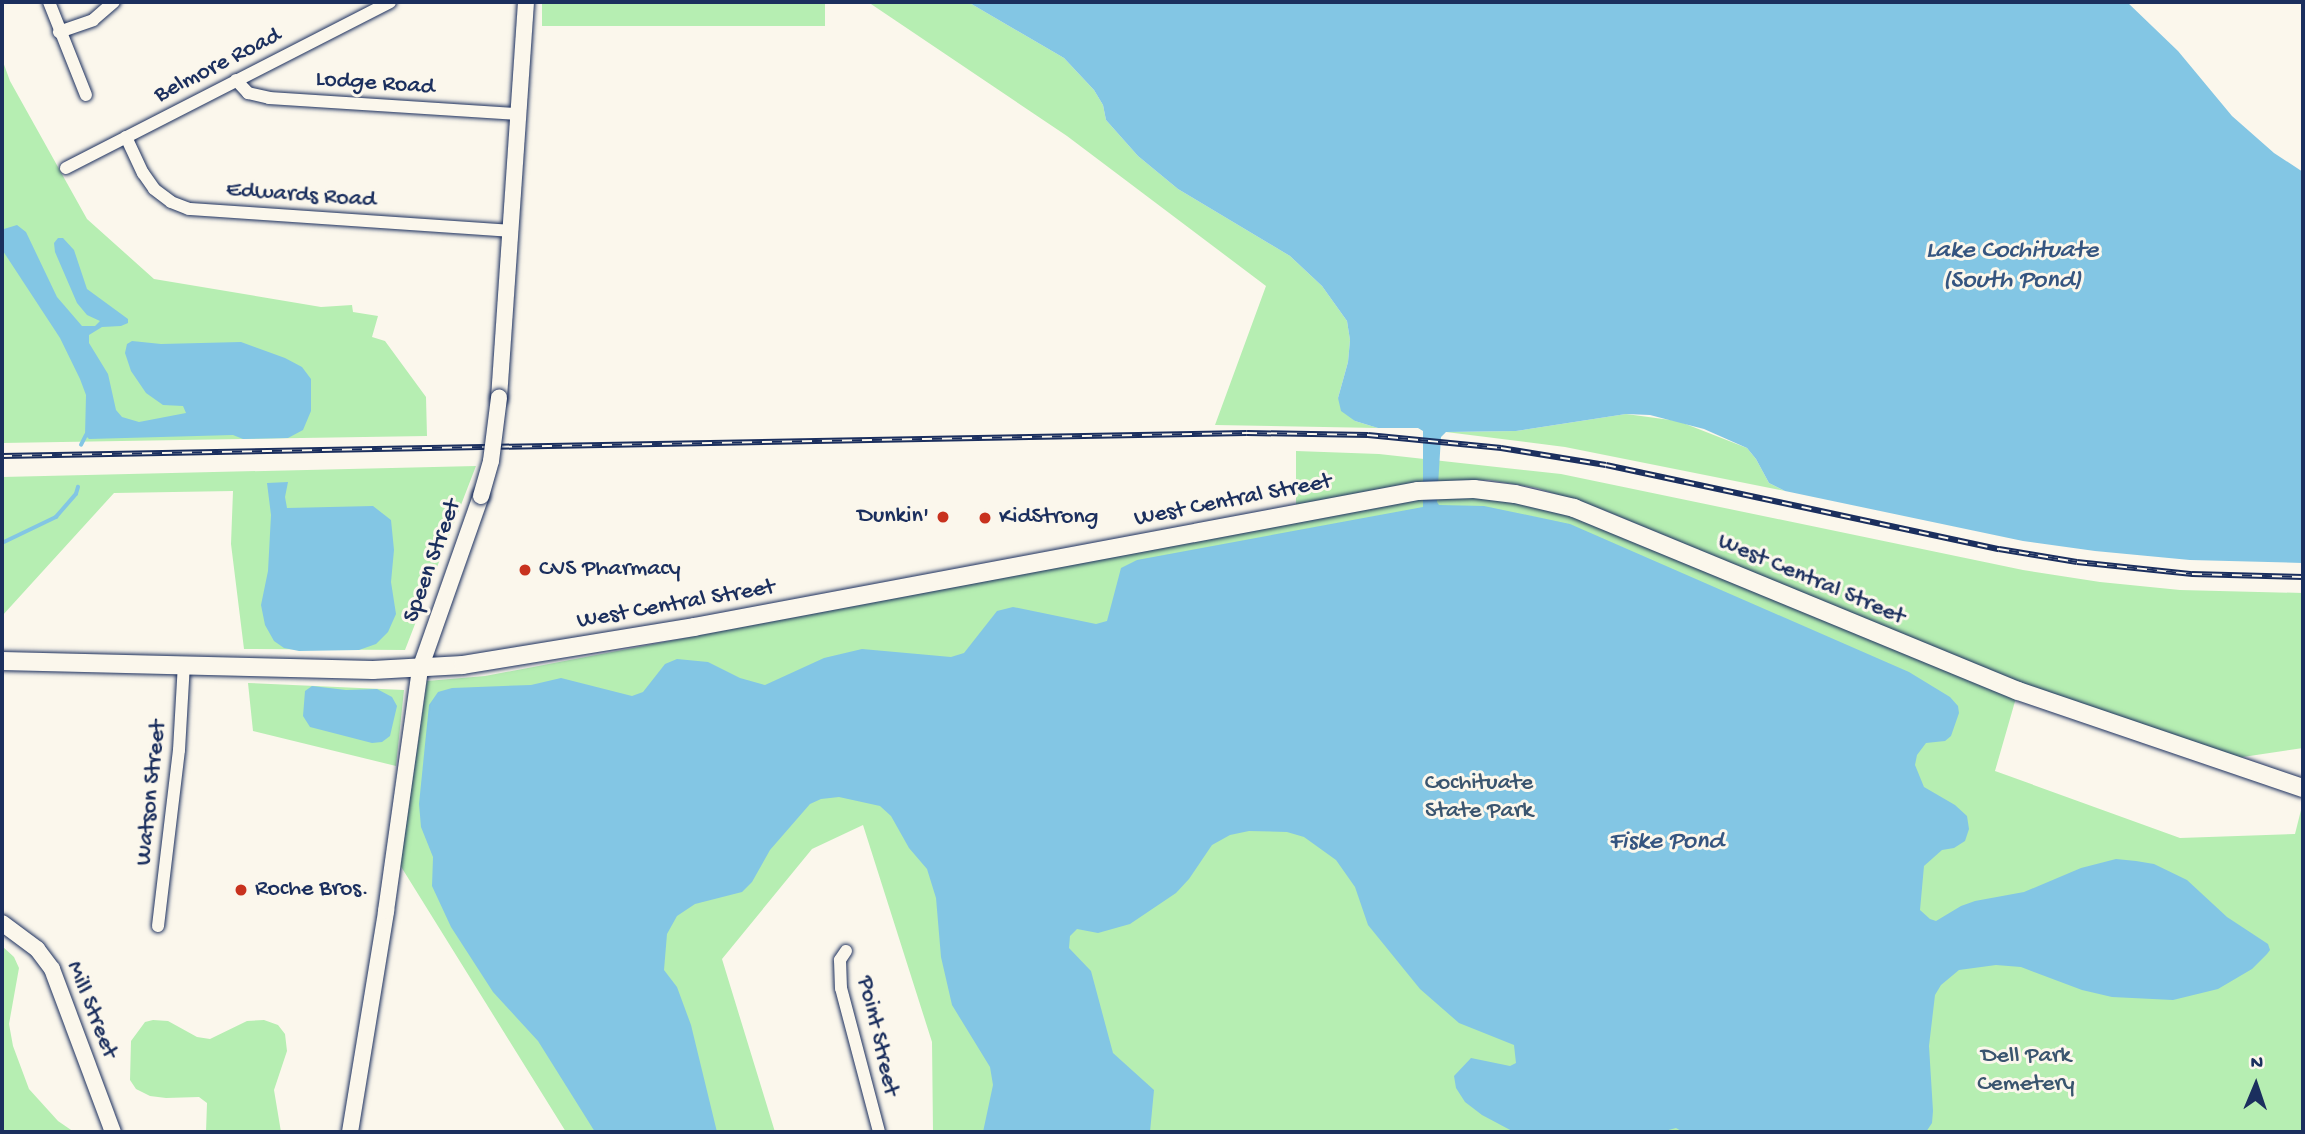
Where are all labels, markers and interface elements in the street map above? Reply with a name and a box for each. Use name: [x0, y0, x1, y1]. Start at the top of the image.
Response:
street label: Belmore Road: [150, 22, 286, 110]
street label: Lodge Road: [314, 65, 436, 103]
street label: Edwards Road: [225, 176, 377, 216]
water label: Lake Cochituate (South Pond): [1926, 236, 2098, 298]
street label: West Central Street: [1132, 468, 1334, 534]
street label: Speen Street: [397, 496, 469, 626]
place label: Dunkin': [857, 503, 929, 531]
place label: KidStrong: [999, 504, 1098, 532]
marker: Dunkin': [935, 509, 951, 525]
marker: KidStrong: [977, 510, 993, 526]
street label: West Central Street: [1713, 528, 1909, 632]
place label: CVS Pharmacy: [539, 556, 680, 584]
marker: CVS Pharmacy: [517, 562, 533, 578]
street label: West Central Street: [575, 573, 777, 637]
street label: Watson Street: [130, 719, 174, 867]
park label: Cochituate State Park: [1425, 770, 1533, 826]
water label: Fiske Pond: [1608, 827, 1724, 859]
place label: Roche Bros.: [255, 876, 369, 904]
marker: Roche Bros.: [233, 882, 249, 898]
street label: Mill Street: [59, 957, 123, 1063]
street label: Point Street: [849, 973, 905, 1099]
park label: Dell Park Cemetery: [1977, 1043, 2075, 1099]
north arrow: [2221, 1050, 2291, 1120]
text: N: [2250, 1052, 2263, 1075]

